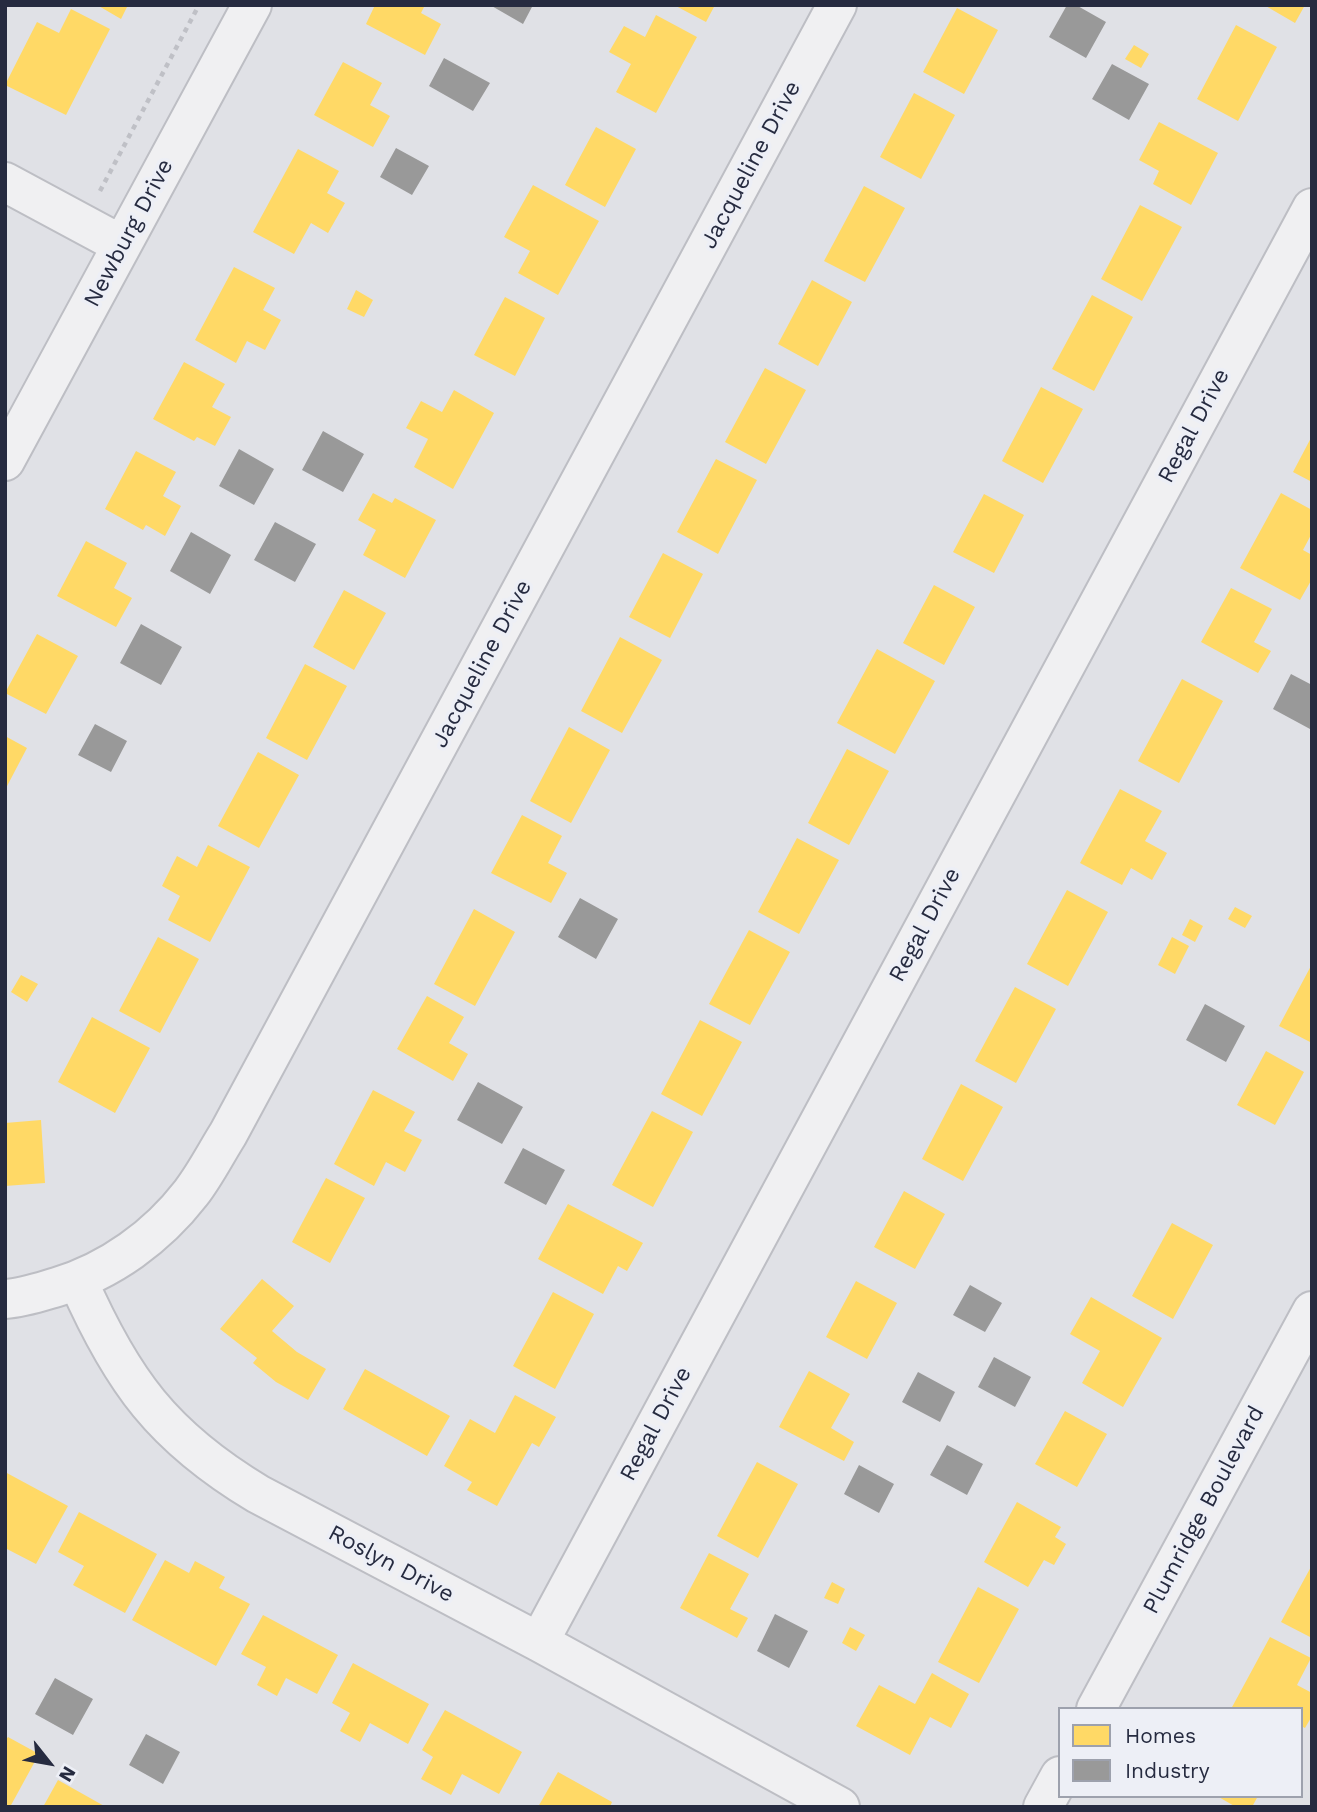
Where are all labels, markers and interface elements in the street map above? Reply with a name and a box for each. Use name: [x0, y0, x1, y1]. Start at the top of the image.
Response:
street label: Jacqueline Drive: [695, 76, 807, 254]
street label: Newburg Drive: [78, 154, 180, 312]
street label: Regal Drive: [1152, 364, 1236, 488]
street label: Jacqueline Drive: [426, 575, 538, 753]
street label: Regal Drive: [883, 863, 967, 987]
street label: Regal Drive: [614, 1362, 698, 1486]
street label: Plumridge Boulevard: [1137, 1401, 1271, 1619]
street label: Roslyn Drive: [323, 1519, 459, 1609]
legend: [1058, 1707, 1303, 1798]
text: Homes: [1125, 1723, 1196, 1748]
north arrow: [14, 1728, 84, 1798]
text: Industry: [1125, 1758, 1210, 1783]
text: N: [54, 1762, 81, 1786]

